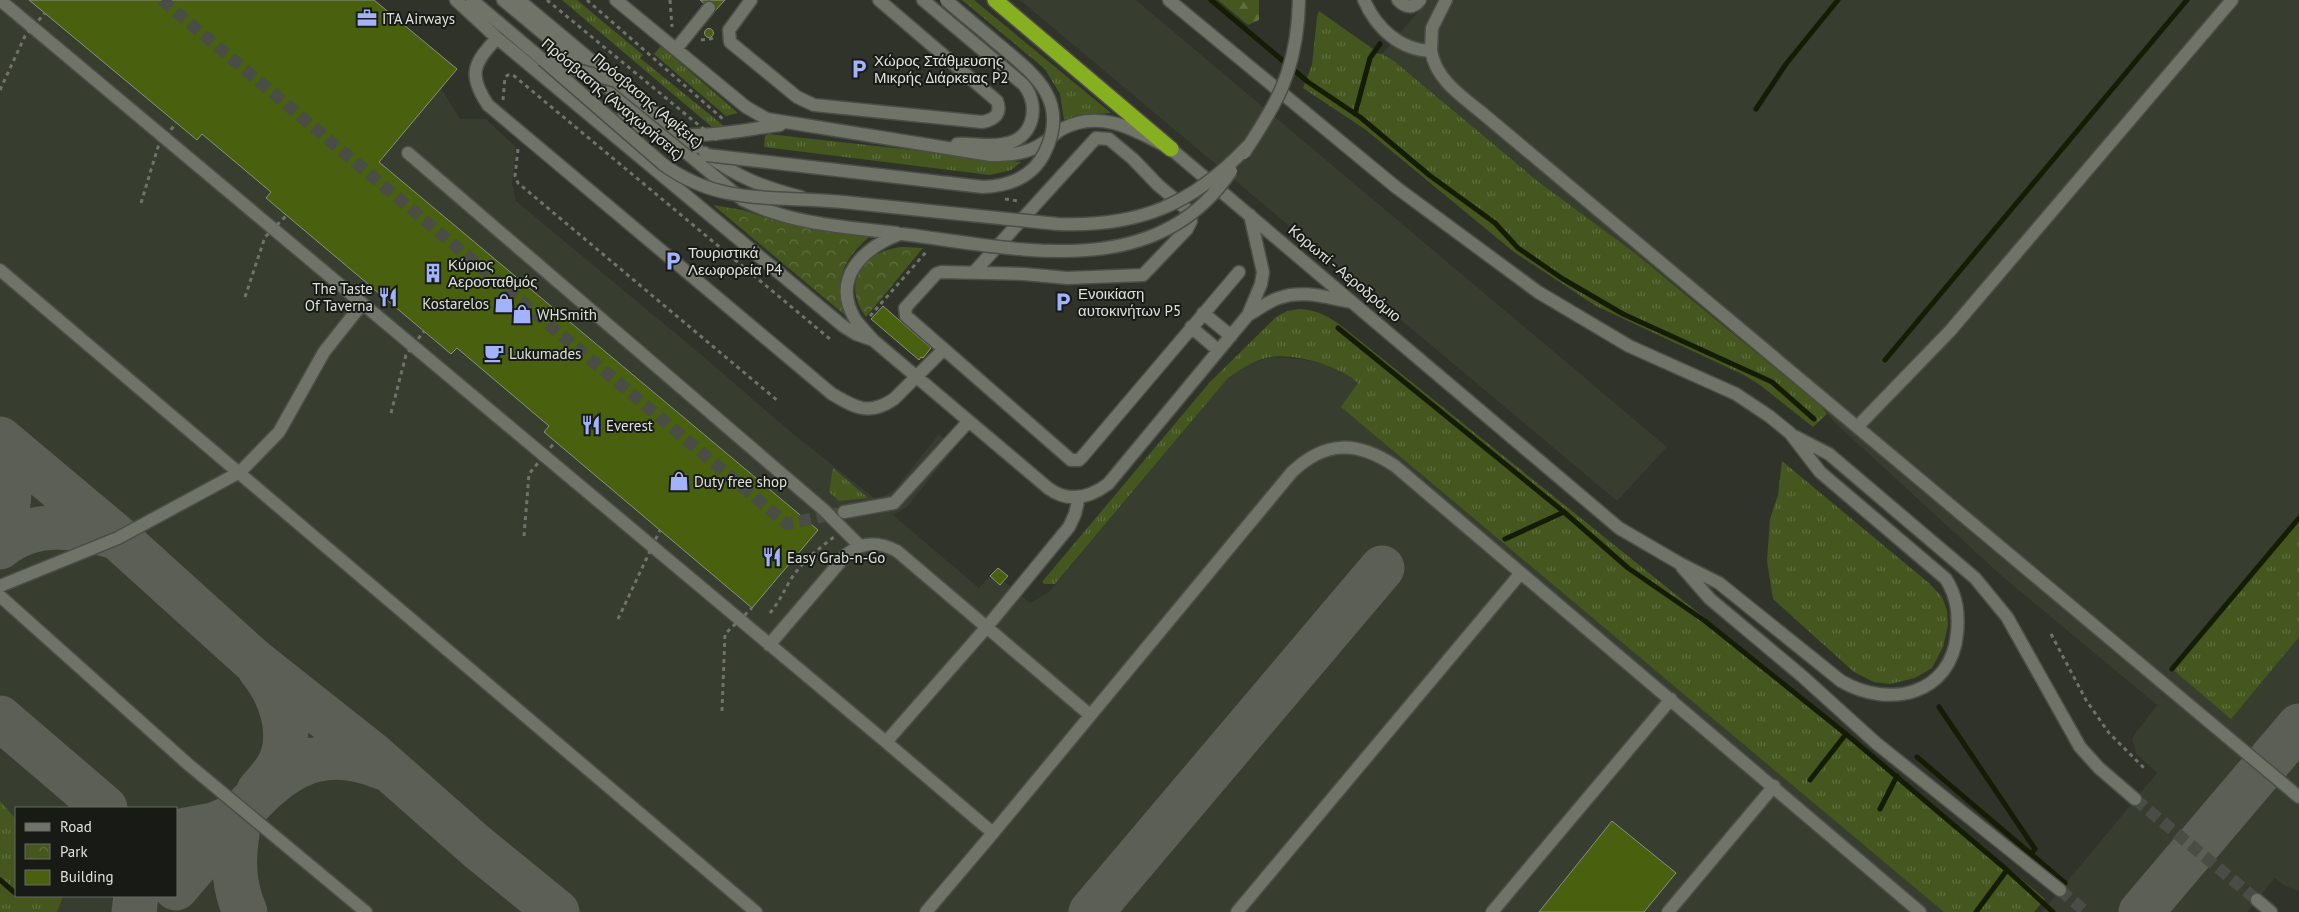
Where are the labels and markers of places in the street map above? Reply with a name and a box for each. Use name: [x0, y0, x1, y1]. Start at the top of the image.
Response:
office icon: ITA Airways: [356, 7, 378, 29]
place label: ITA Airways: [382, 9, 455, 28]
place label: Χώρος Στάθμευσης Μικρής Διάρκειας P2: [874, 51, 1008, 87]
parking icon: Χώρος Στάθμευσης Μικρής Διάρκειας P2: [848, 58, 870, 80]
place label: Τουριστικά Λεωφορεία P4: [688, 243, 782, 279]
parking icon: Τουριστικά Λεωφορεία P4: [662, 250, 684, 272]
place label: Κύριος Αεροσταθμός: [448, 255, 537, 291]
building icon: Κύριος Αεροσταθμός: [422, 262, 444, 284]
place label: The Taste Of Taverna: [305, 279, 373, 315]
place label: Ενοικίαση αυτοκινήτων P5: [1078, 284, 1181, 320]
restaurant icon: The Taste Of Taverna: [377, 286, 399, 308]
parking icon: Ενοικίαση αυτοκινήτων P5: [1052, 291, 1074, 313]
shop icon: Kostarelos: [493, 292, 515, 314]
place label: Kostarelos: [422, 294, 489, 313]
shop icon: WHSmith: [511, 303, 533, 325]
place label: WHSmith: [537, 305, 597, 324]
cafe icon: Lukumades: [483, 342, 505, 364]
place label: Lukumades: [509, 344, 581, 363]
restaurant icon: Everest: [580, 414, 602, 436]
place label: Everest: [606, 416, 653, 435]
shop icon: Duty free shop: [668, 470, 690, 492]
place label: Duty free shop: [694, 472, 787, 491]
restaurant icon: Easy Grab-n-Go: [761, 546, 783, 568]
place label: Easy Grab-n-Go: [787, 548, 885, 567]

